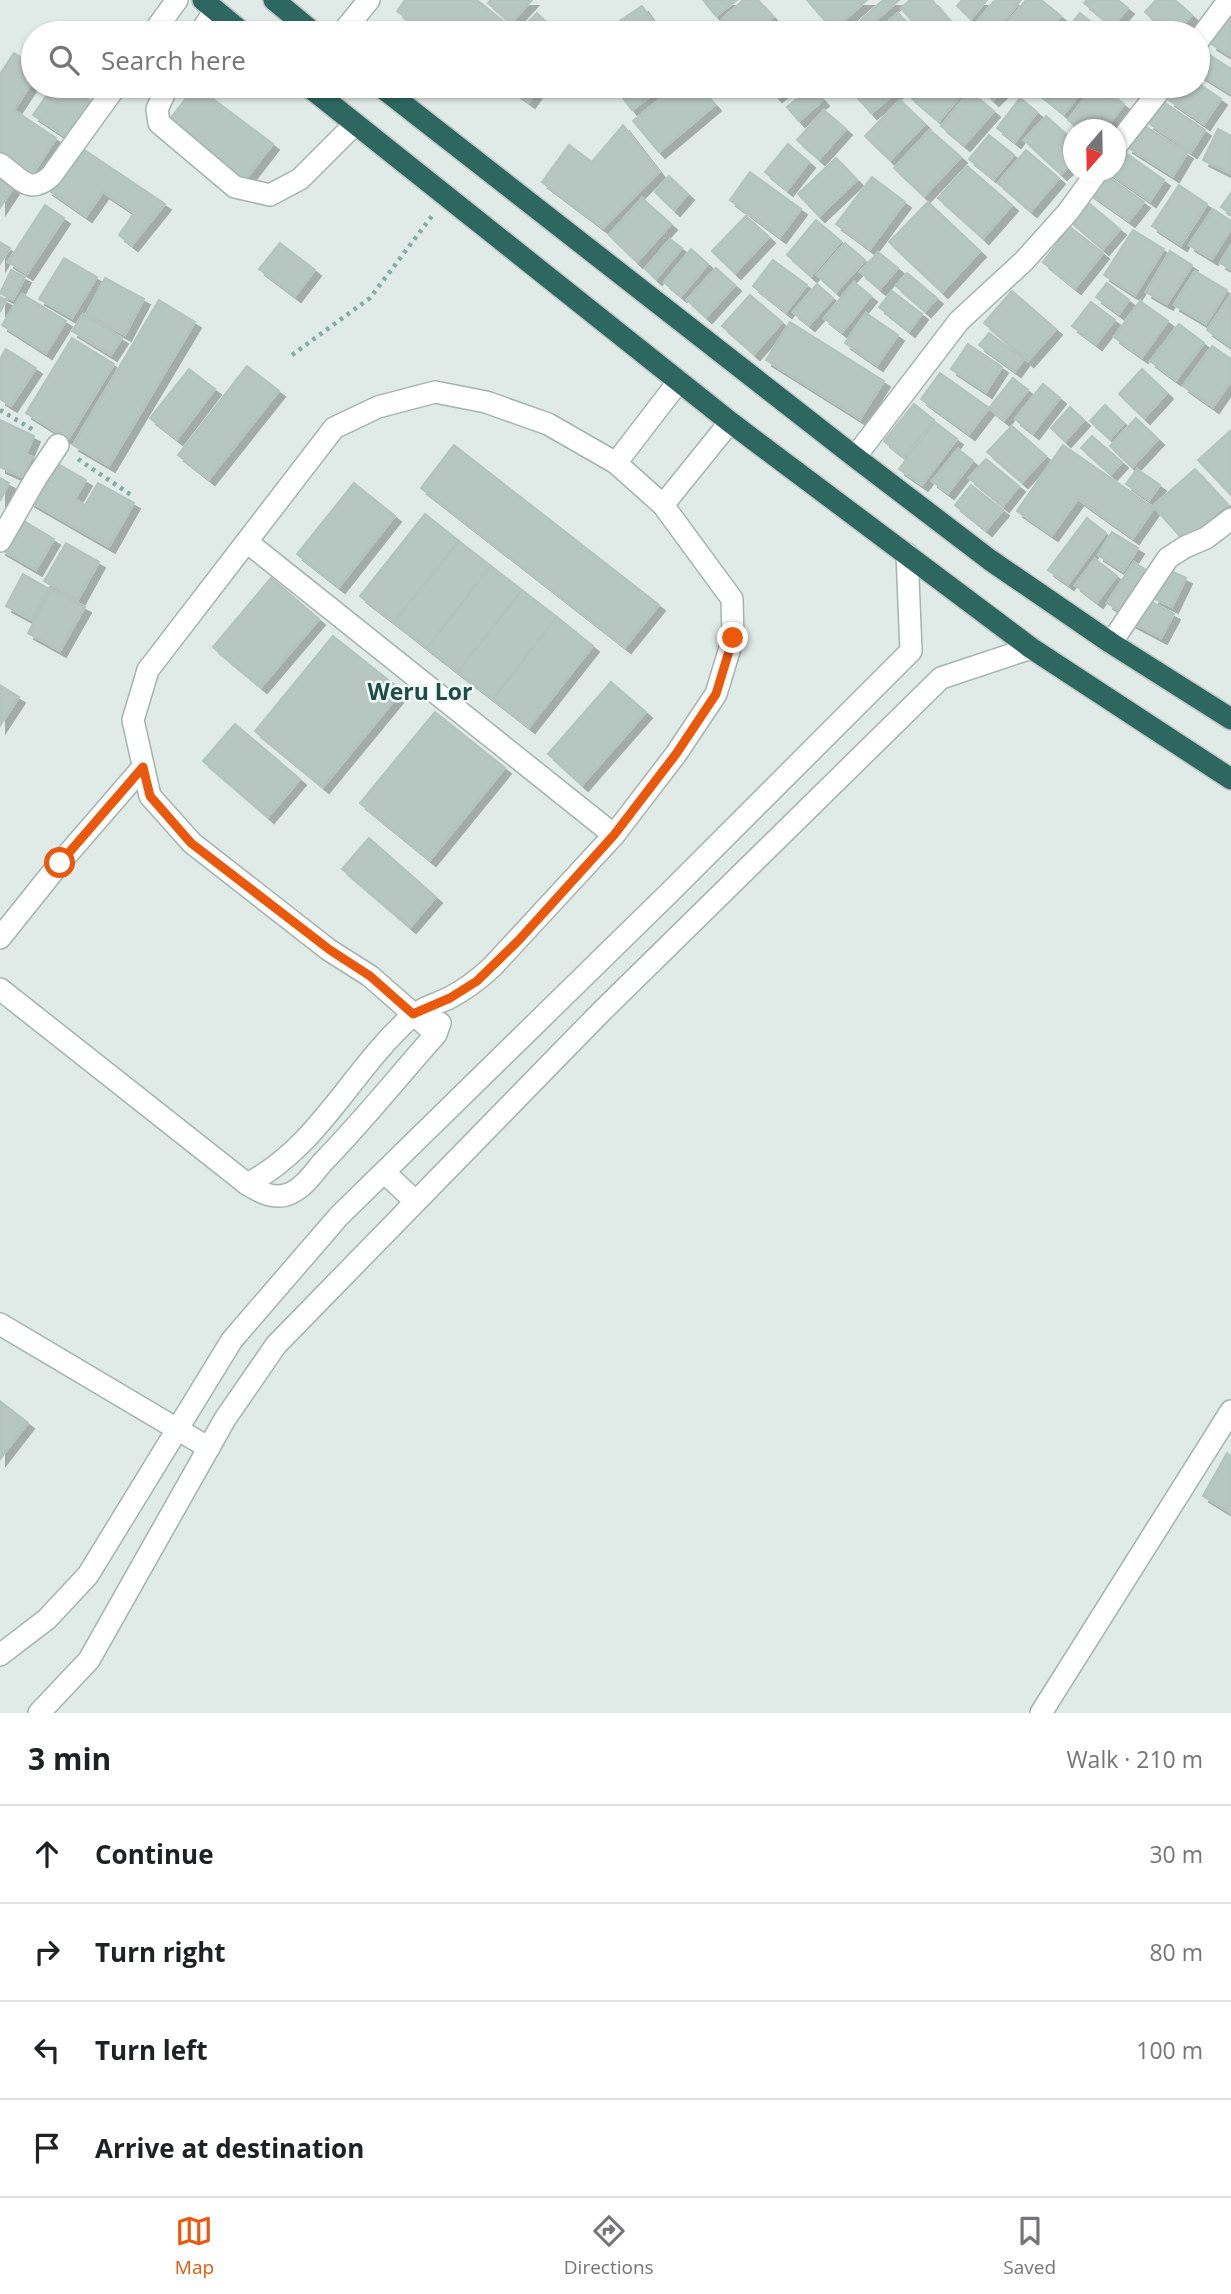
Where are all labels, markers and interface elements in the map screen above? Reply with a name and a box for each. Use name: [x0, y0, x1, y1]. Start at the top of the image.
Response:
search box: [21, 21, 1210, 98]
icon: search: [45, 41, 83, 79]
text: Search here: [101, 42, 246, 78]
north arrow: [1063, 119, 1126, 182]
route end: [717, 622, 748, 653]
district label: Weru Lor: [367, 675, 473, 707]
route start: [44, 847, 75, 878]
text: 3 min: [28, 1738, 111, 1779]
text: Walk · 210 m: [1066, 1743, 1203, 1775]
icon: ahead: [28, 1835, 66, 1873]
text: Continue: [95, 1836, 214, 1872]
text: 30 m: [1149, 1838, 1203, 1870]
icon: right: [28, 1933, 66, 1971]
text: Turn right: [95, 1934, 226, 1970]
text: 80 m: [1149, 1936, 1203, 1968]
icon: left: [28, 2031, 66, 2069]
text: Turn left: [95, 2032, 207, 2068]
text: 100 m: [1136, 2034, 1203, 2066]
icon: arrive: [28, 2129, 66, 2167]
text: Arrive at destination: [95, 2130, 364, 2166]
tab: Map: [175, 2212, 214, 2280]
tab: Directions: [564, 2212, 654, 2280]
tab: Saved: [1003, 2212, 1056, 2280]

